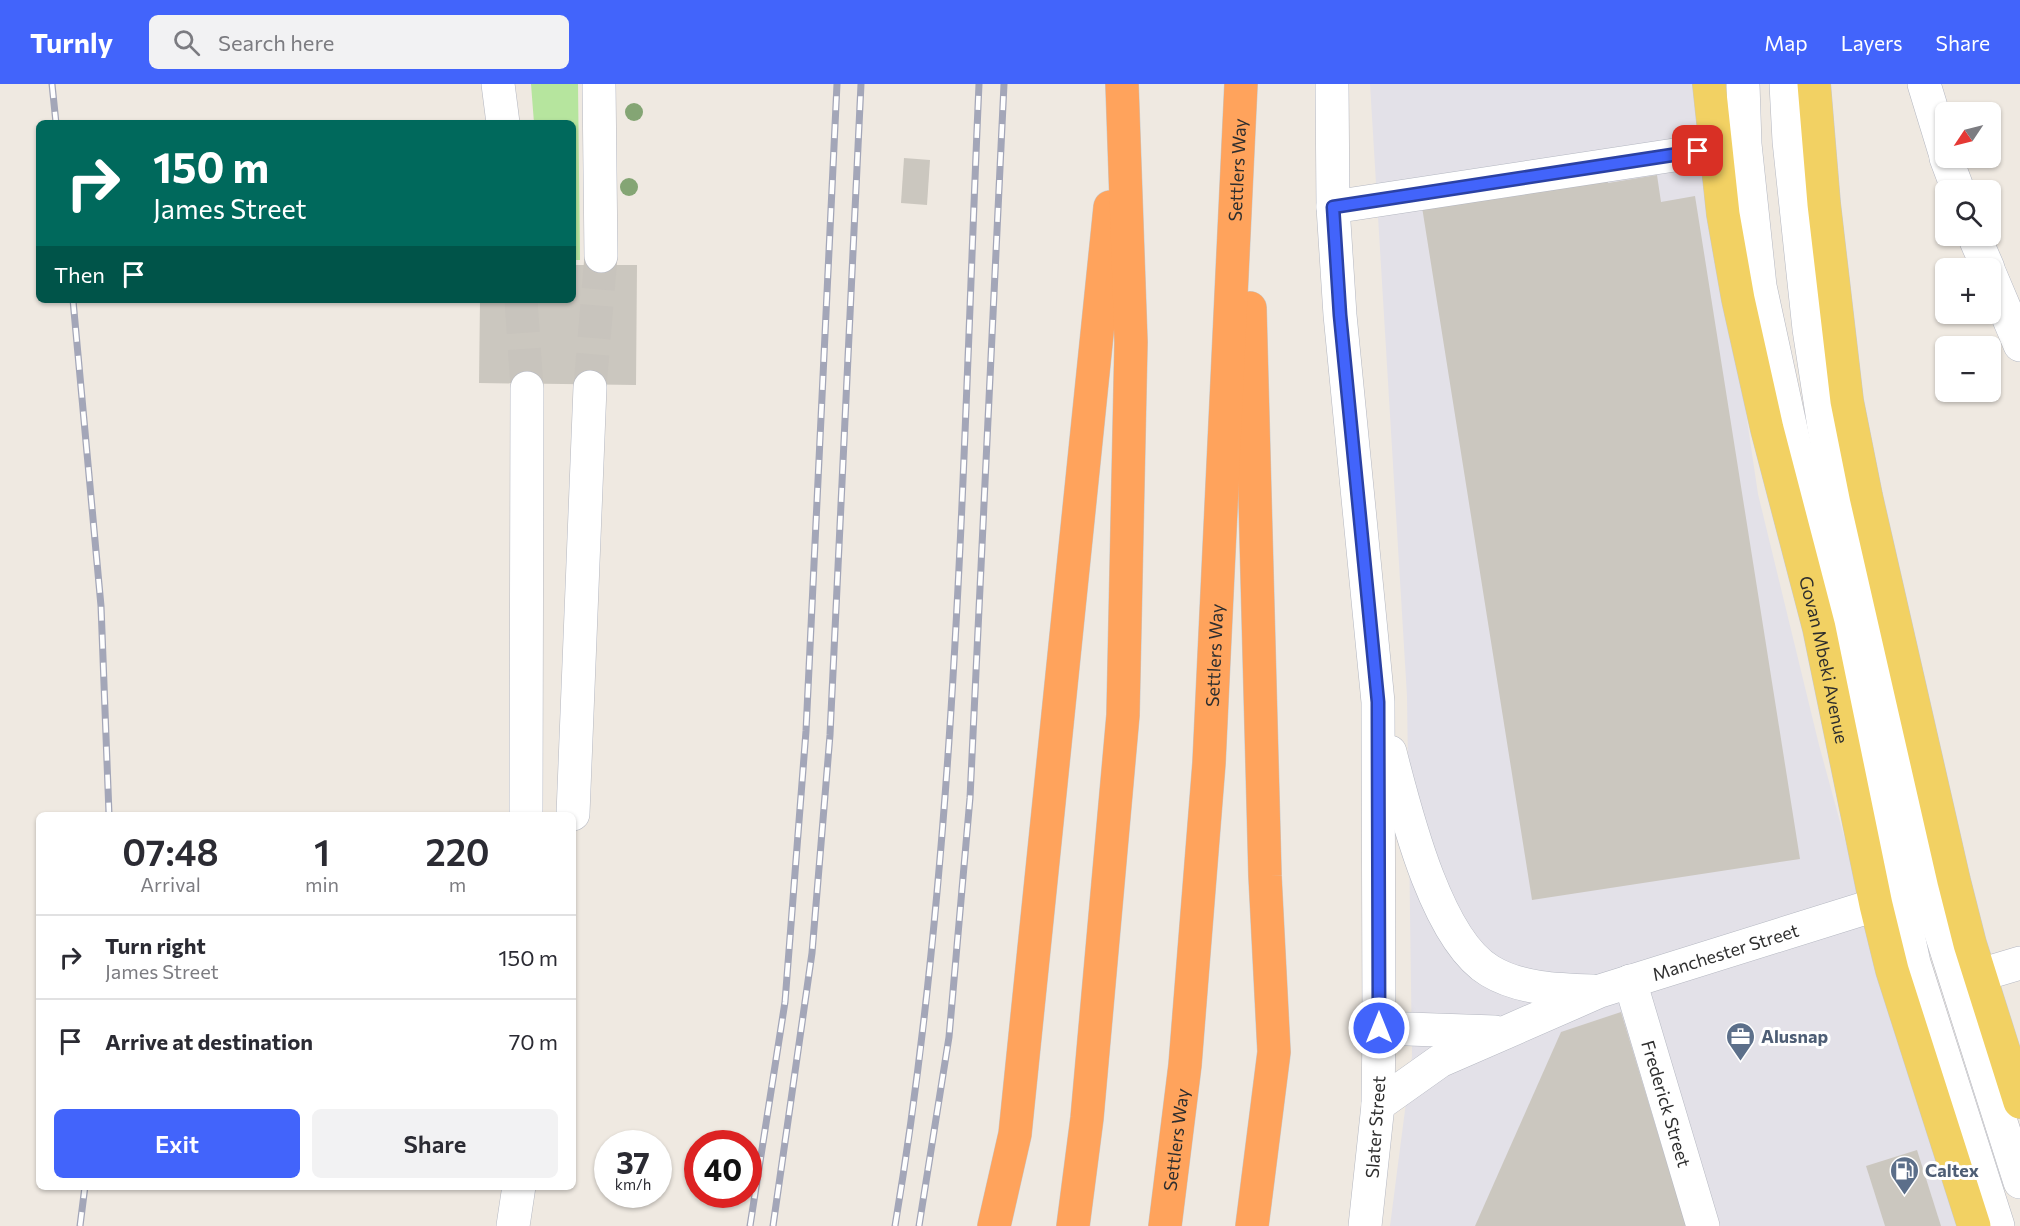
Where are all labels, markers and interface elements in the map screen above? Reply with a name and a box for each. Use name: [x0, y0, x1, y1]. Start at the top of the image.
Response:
search box: [149, 15, 569, 69]
text: Turnly: [30, 25, 113, 59]
icon: search: [170, 26, 203, 59]
text: Search here: [218, 29, 334, 56]
text: Map: [1764, 30, 1808, 55]
text: Layers: [1841, 30, 1903, 55]
text: Share: [1936, 30, 1990, 55]
north arrow: [1935, 102, 2001, 168]
map controls: [1935, 102, 2001, 402]
street label: Settlers Way: [1224, 118, 1250, 222]
pin: [1672, 125, 1723, 176]
icon: arrive: [1681, 134, 1714, 167]
text: 150 m: [153, 140, 269, 192]
icon: right: [54, 144, 132, 222]
button: search: [1935, 180, 2001, 246]
text: James Street: [153, 192, 307, 225]
icon: arrive: [117, 258, 150, 291]
button: +: [1935, 258, 2001, 324]
text: Then: [54, 261, 105, 288]
button: −: [1935, 336, 2001, 402]
street label: Govan Mbeki Avenue: [1795, 573, 1853, 745]
street label: Settlers Way: [1201, 603, 1227, 707]
text: 07:48: [122, 829, 219, 873]
text: 1: [314, 829, 330, 873]
text: 220: [425, 829, 490, 873]
text: Arrival: [140, 872, 201, 896]
text: min: [305, 872, 339, 896]
text: m: [449, 872, 466, 896]
street label: Manchester Street: [1650, 919, 1801, 985]
text: Turn right: [105, 932, 206, 959]
icon: right: [54, 941, 87, 974]
text: 150 m: [498, 944, 558, 971]
text: James Street: [105, 959, 219, 983]
position arrow: [1347, 996, 1411, 1060]
office icon: Alusnap: [1724, 1020, 1756, 1062]
icon: arrive: [54, 1025, 87, 1058]
place label: Alusnap: [1761, 1025, 1828, 1047]
text: Arrive at destination: [105, 1028, 313, 1055]
text: 70 m: [509, 1028, 558, 1055]
street label: Frederick Street: [1637, 1038, 1696, 1170]
street label: Slater Street: [1360, 1075, 1390, 1179]
street label: Settlers Way: [1158, 1087, 1193, 1192]
button: Exit: [54, 1109, 300, 1178]
button: Share: [312, 1109, 558, 1178]
speed limit sign: 40: [684, 1130, 762, 1208]
text: 37: [616, 1143, 650, 1180]
fuel station icon: Caltex: [1888, 1154, 1920, 1196]
place label: Caltex: [1925, 1159, 1979, 1181]
text: km/h: [615, 1175, 651, 1193]

